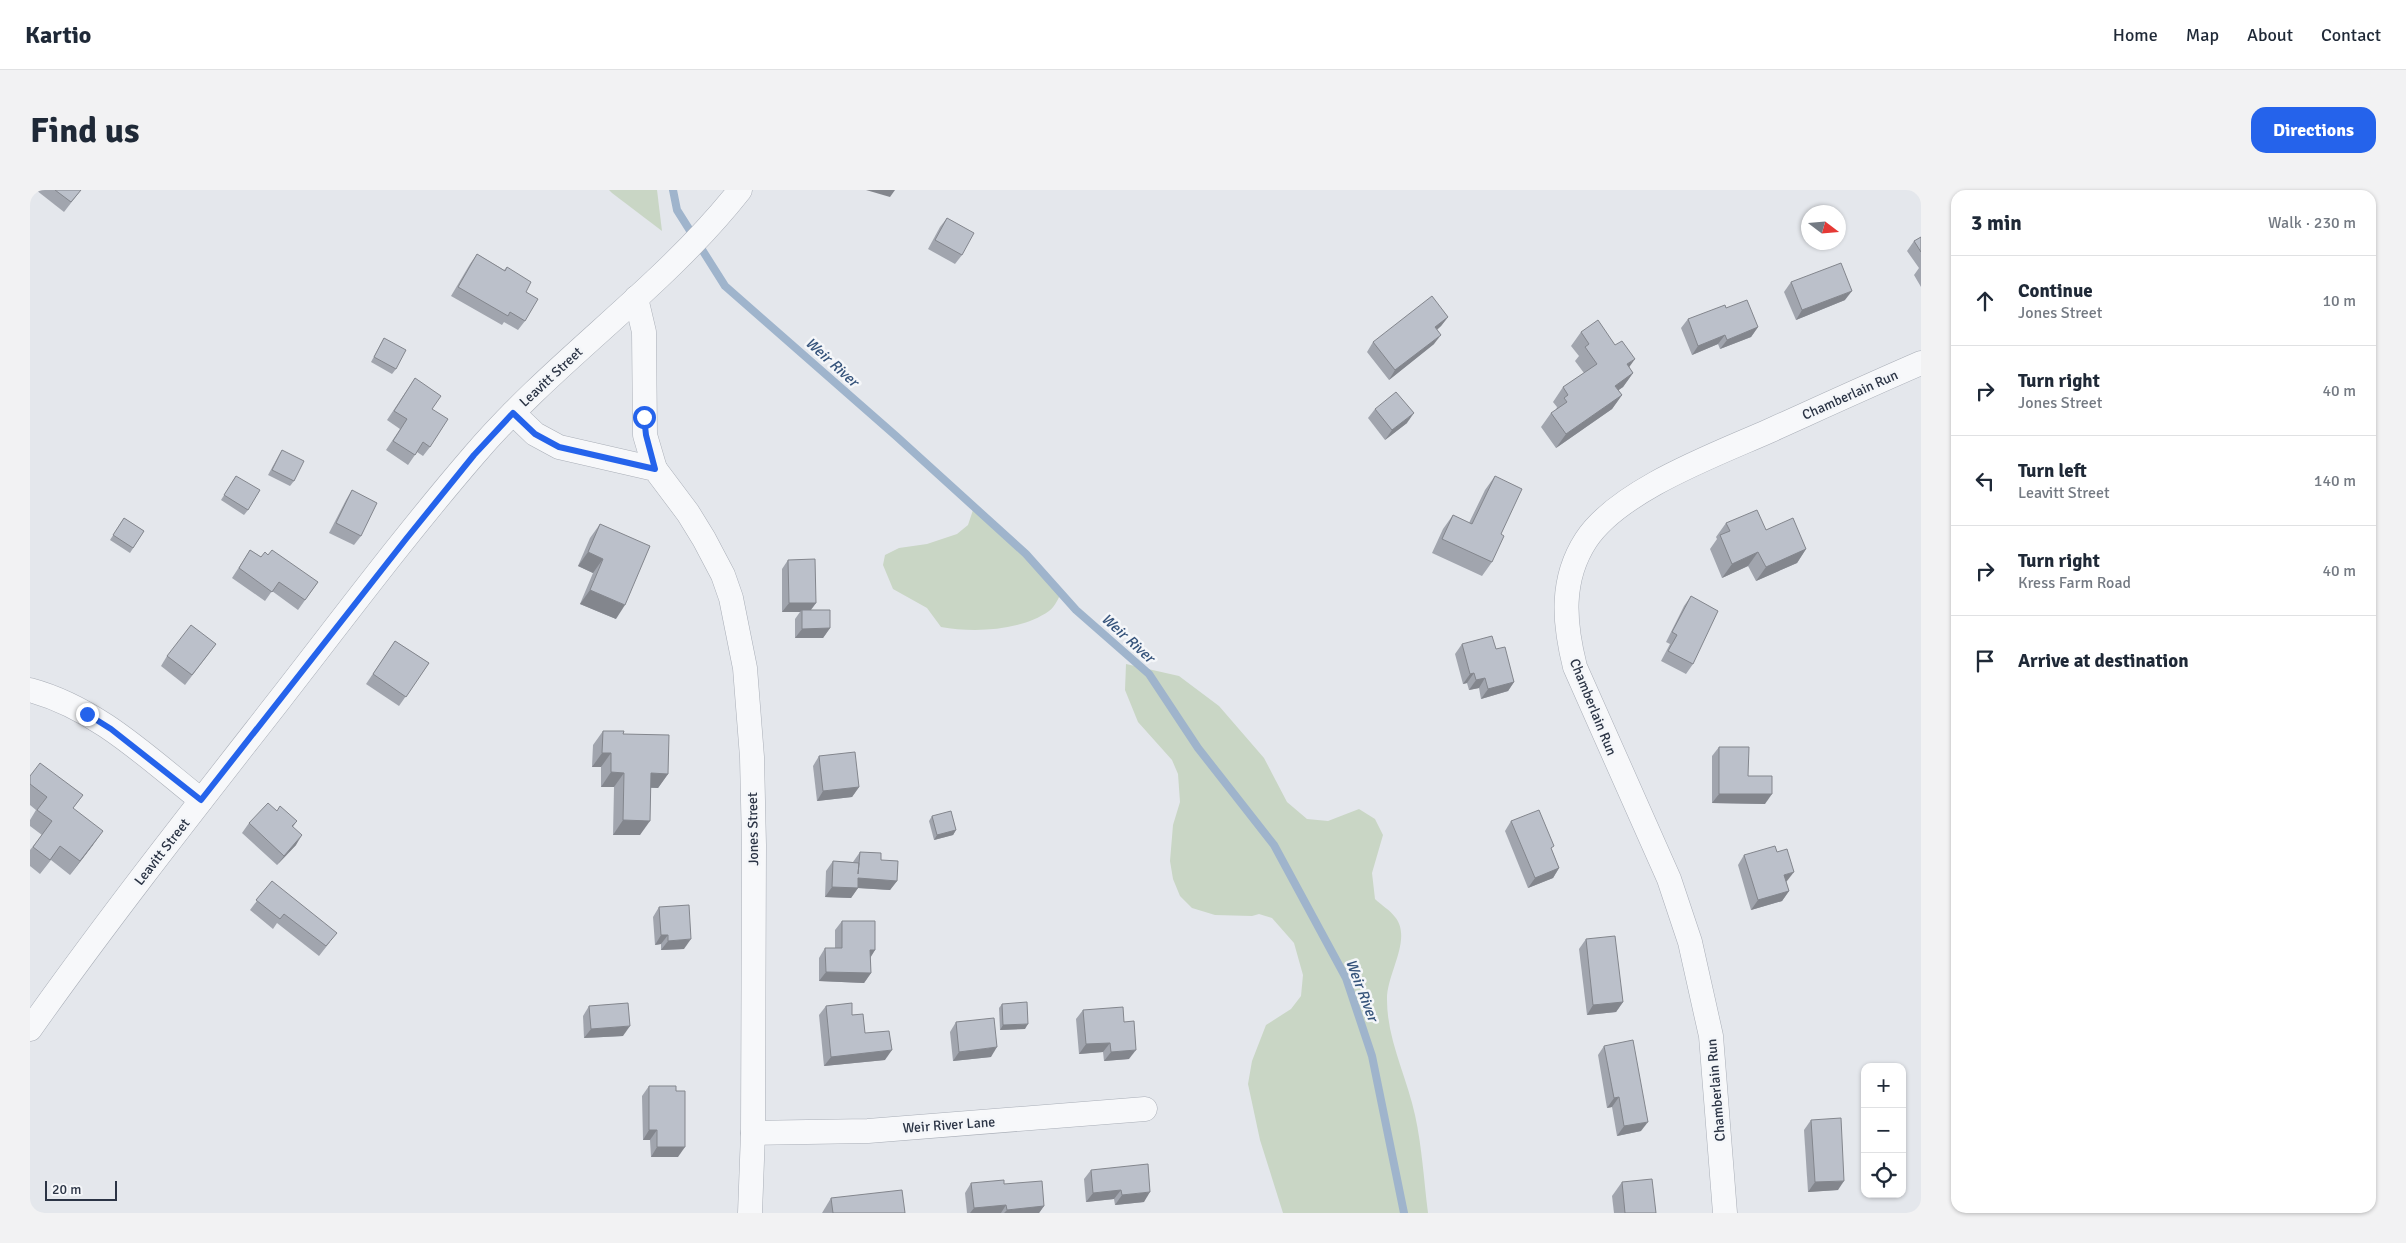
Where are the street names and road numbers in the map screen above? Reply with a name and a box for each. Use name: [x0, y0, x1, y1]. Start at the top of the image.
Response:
street label: Leavitt Street: [516, 343, 586, 411]
street label: Chamberlain Run: [1799, 366, 1901, 424]
street label: Chamberlain Run: [1566, 656, 1620, 758]
street label: Jones Street: [744, 792, 762, 866]
street label: Leavitt Street: [131, 815, 193, 889]
street label: Chamberlain Run: [1703, 1038, 1729, 1142]
street label: Weir River Lane: [902, 1113, 996, 1137]

